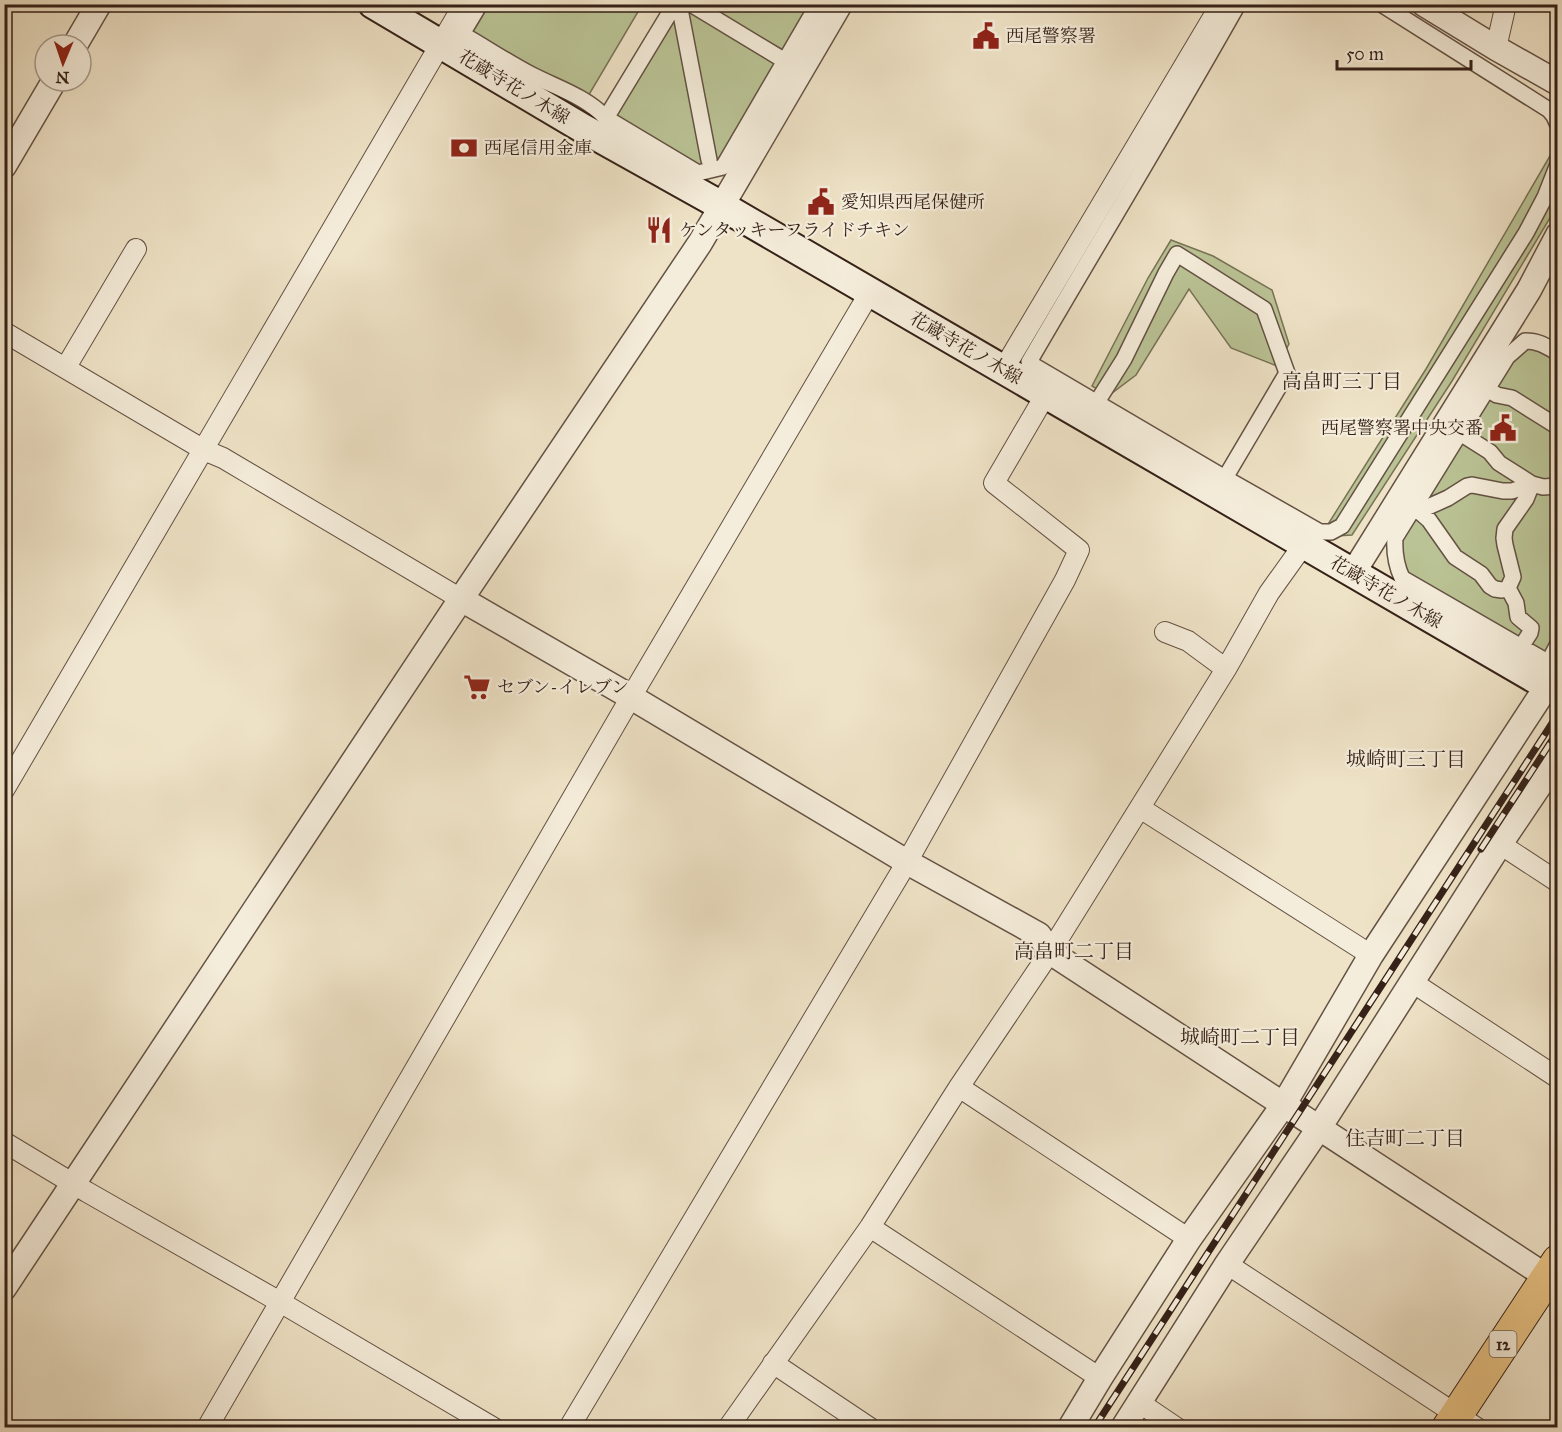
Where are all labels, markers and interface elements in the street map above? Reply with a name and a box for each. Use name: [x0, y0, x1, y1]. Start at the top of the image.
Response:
public building icon: 西尾警察署: [971, 21, 1001, 51]
place label: 西尾警察署: [1006, 25, 1096, 47]
north arrow: [33, 33, 93, 93]
scale bar: [1337, 33, 1470, 71]
text: 50 m: [1346, 43, 1384, 65]
street label: 花蔵寺花ノ木線: [454, 45, 574, 129]
text: N: [55, 68, 70, 87]
bank icon: 西尾信用金庫: [449, 133, 479, 163]
place label: 西尾信用金庫: [484, 137, 592, 159]
public building icon: 愛知県西尾保健所: [806, 187, 836, 217]
place label: 愛知県西尾保健所: [841, 191, 985, 213]
restaurant icon: ケンタッキーフライドチキン: [644, 215, 674, 245]
place label: ケンタッキーフライドチキン: [679, 219, 910, 241]
street label: 花蔵寺花ノ木線: [906, 307, 1026, 389]
district label: 高畠町三丁目: [1282, 369, 1402, 393]
public building icon: 西尾警察署中央交番: [1488, 413, 1518, 443]
place label: 西尾警察署中央交番: [1321, 417, 1483, 439]
street label: 花蔵寺花ノ木線: [1326, 551, 1446, 633]
supermarket icon: セブン-イレブン: [462, 672, 492, 702]
place label: セブン-イレブン: [497, 676, 629, 698]
district label: 城崎町三丁目: [1346, 747, 1466, 771]
district label: 高畠町二丁目: [1014, 939, 1134, 963]
district label: 城崎町二丁目: [1180, 1025, 1300, 1049]
district label: 住吉町二丁目: [1345, 1126, 1465, 1150]
road number: 12: [1490, 1331, 1516, 1357]

